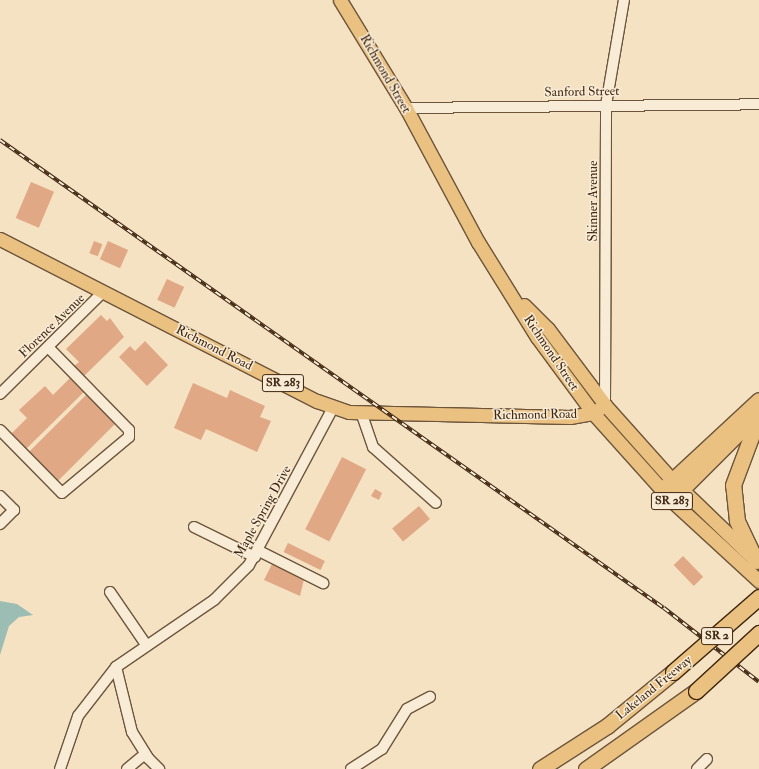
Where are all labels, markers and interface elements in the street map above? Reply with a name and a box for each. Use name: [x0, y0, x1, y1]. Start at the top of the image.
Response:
street label: Richmond Street: [356, 32, 414, 116]
street label: Sanford Street: [544, 84, 620, 100]
street label: Skinner Avenue: [585, 161, 601, 241]
street label: Florence Avenue: [16, 291, 88, 361]
street label: Richmond Street: [520, 312, 582, 394]
street label: Richmond Road: [173, 322, 255, 374]
road number: SR 283: [261, 373, 305, 393]
street label: Richmond Road: [493, 406, 577, 424]
street label: Maple Spring Drive: [231, 463, 295, 561]
road number: SR 283: [650, 491, 694, 511]
road number: SR 2: [701, 626, 733, 646]
street label: Lakeland Freeway: [613, 653, 695, 723]

